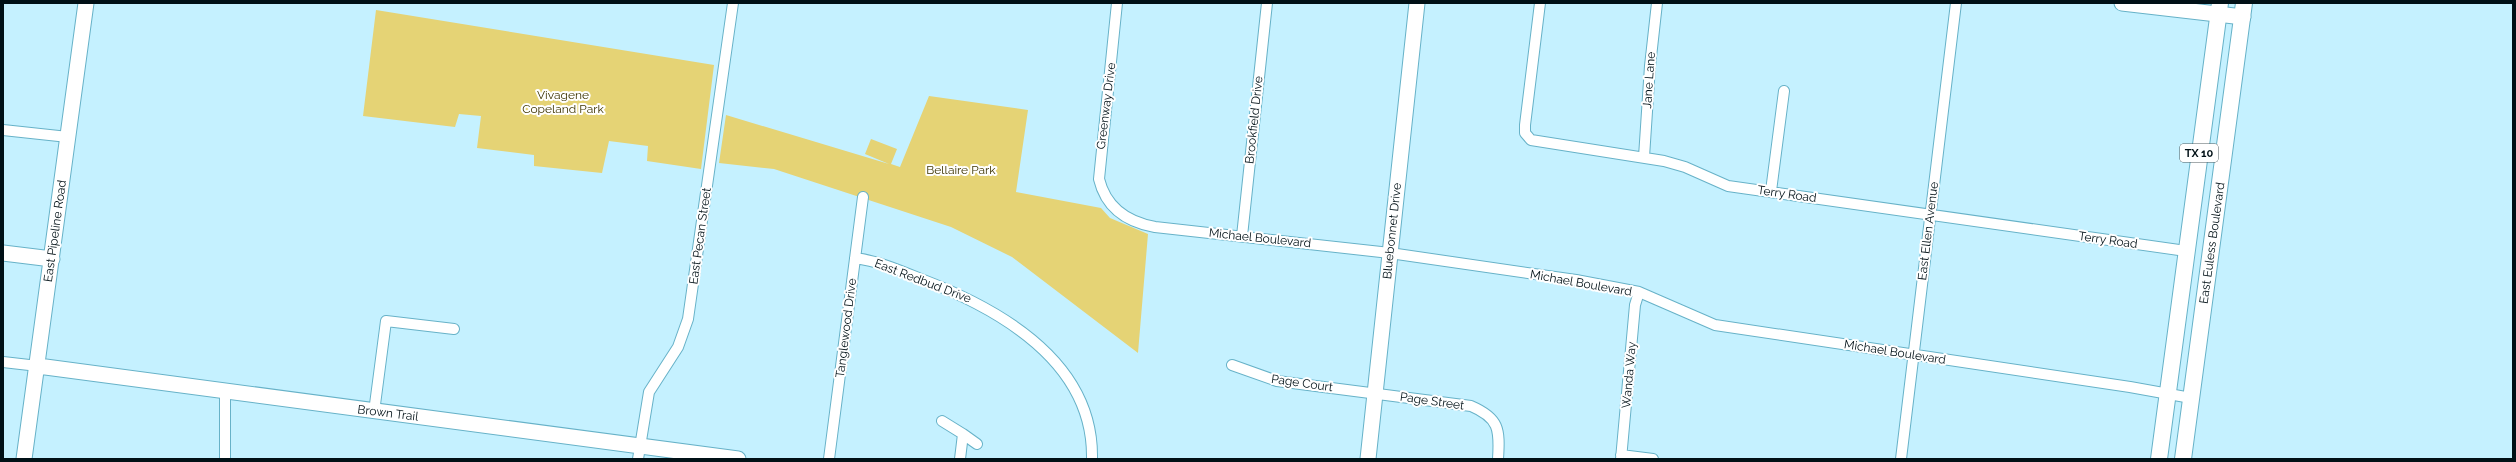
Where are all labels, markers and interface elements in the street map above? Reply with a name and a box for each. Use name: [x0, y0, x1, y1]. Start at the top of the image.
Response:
street label: Jane Lane: [1640, 51, 1658, 109]
street label: Greenway Drive: [1094, 62, 1118, 150]
street label: Brookfield Drive: [1242, 75, 1266, 165]
park label: Vivagene Copeland Park: [522, 88, 604, 116]
road number: TX 10: [2180, 144, 2218, 162]
park label: Bellaire Park: [926, 163, 996, 177]
street label: East Pipeline Road: [41, 179, 69, 283]
street label: East Ellen Avenue: [1915, 181, 1941, 281]
street label: East Euless Boulevard: [2197, 181, 2227, 305]
street label: Bluebonnet Drive: [1380, 182, 1404, 280]
street label: Terry Road: [1757, 183, 1817, 205]
street label: East Pecan Street: [686, 187, 714, 285]
street label: Michael Boulevard: [1208, 226, 1312, 250]
street label: Terry Road: [2078, 229, 2138, 251]
street label: East Redbud Drive: [873, 256, 973, 306]
street label: Michael Boulevard: [1529, 267, 1633, 299]
street label: Tanglewood Drive: [833, 277, 859, 379]
street label: Michael Boulevard: [1843, 337, 1947, 367]
street label: Wanda Way: [1619, 341, 1639, 409]
street label: Page Court: [1270, 372, 1334, 394]
street label: Page Street: [1399, 390, 1465, 412]
street label: Brown Trail: [357, 402, 420, 424]

